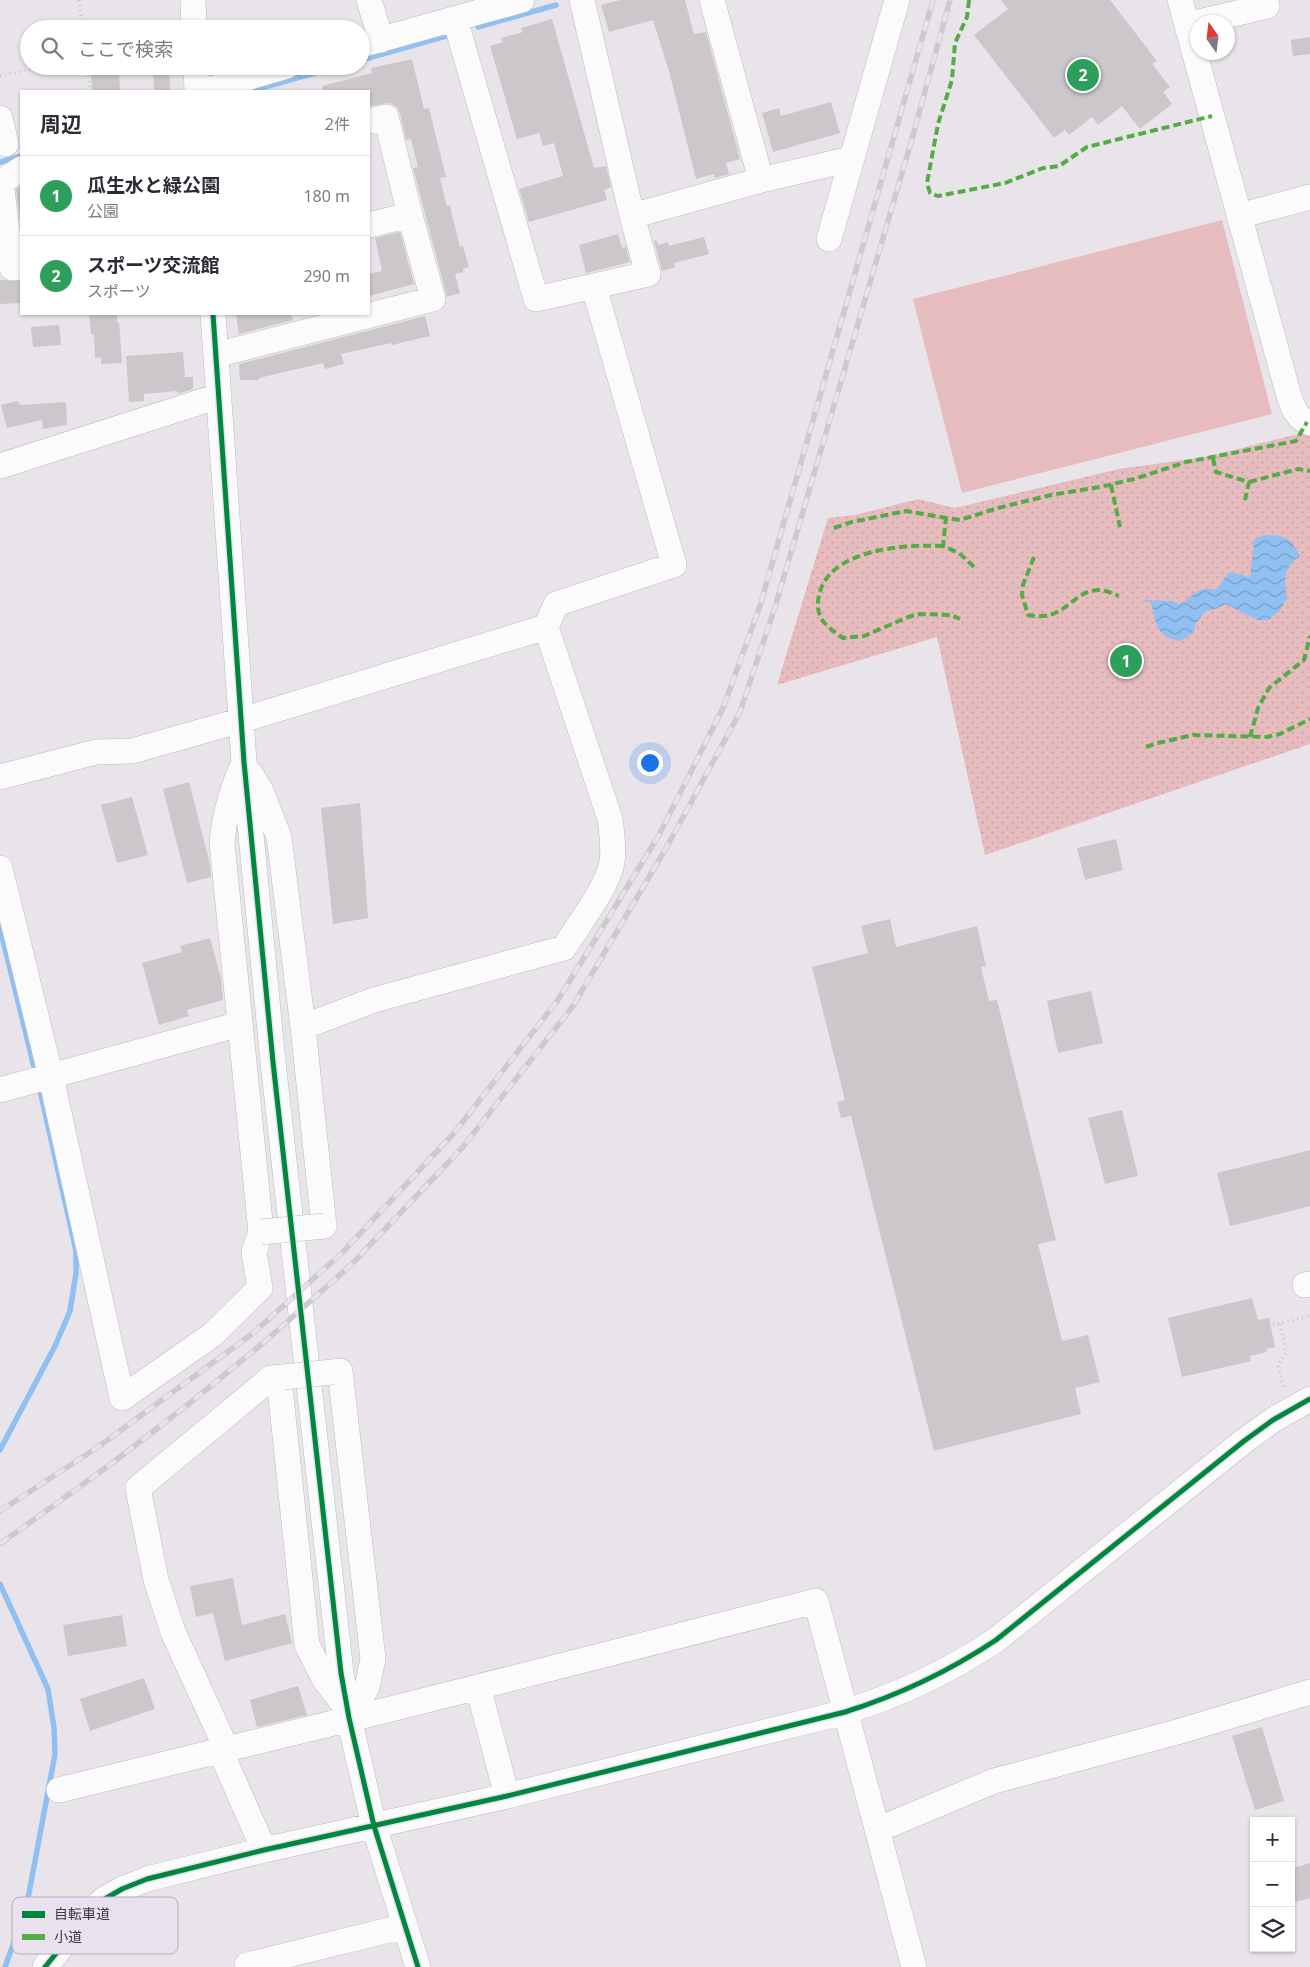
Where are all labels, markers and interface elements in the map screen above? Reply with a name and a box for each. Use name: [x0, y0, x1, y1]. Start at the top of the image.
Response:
north arrow: [1190, 15, 1235, 60]
search box: [20, 20, 370, 75]
icon: search: [38, 34, 66, 62]
text: ここで検索: [78, 36, 173, 62]
pin: 2: [1067, 56, 1099, 94]
text: 周辺: [40, 110, 82, 138]
text: 2件: [325, 113, 350, 135]
text: 瓜生水と緑公園: [87, 172, 220, 198]
text: 1: [51, 185, 61, 207]
text: 180 m: [303, 185, 350, 207]
text: 公園: [87, 200, 119, 222]
text: スポーツ交流館: [87, 252, 220, 278]
text: 2: [51, 265, 61, 287]
text: 290 m: [303, 265, 350, 287]
text: スポーツ: [87, 280, 151, 302]
pin: 1: [1110, 642, 1142, 680]
your location: [637, 750, 663, 776]
map controls: [1250, 1817, 1295, 1952]
button: +: [1250, 1817, 1295, 1862]
button: −: [1250, 1862, 1295, 1907]
legend: [12, 1897, 178, 1954]
text: 自転車道: [54, 1904, 110, 1923]
button: layers: [1250, 1907, 1295, 1952]
text: 小道: [54, 1927, 82, 1946]

